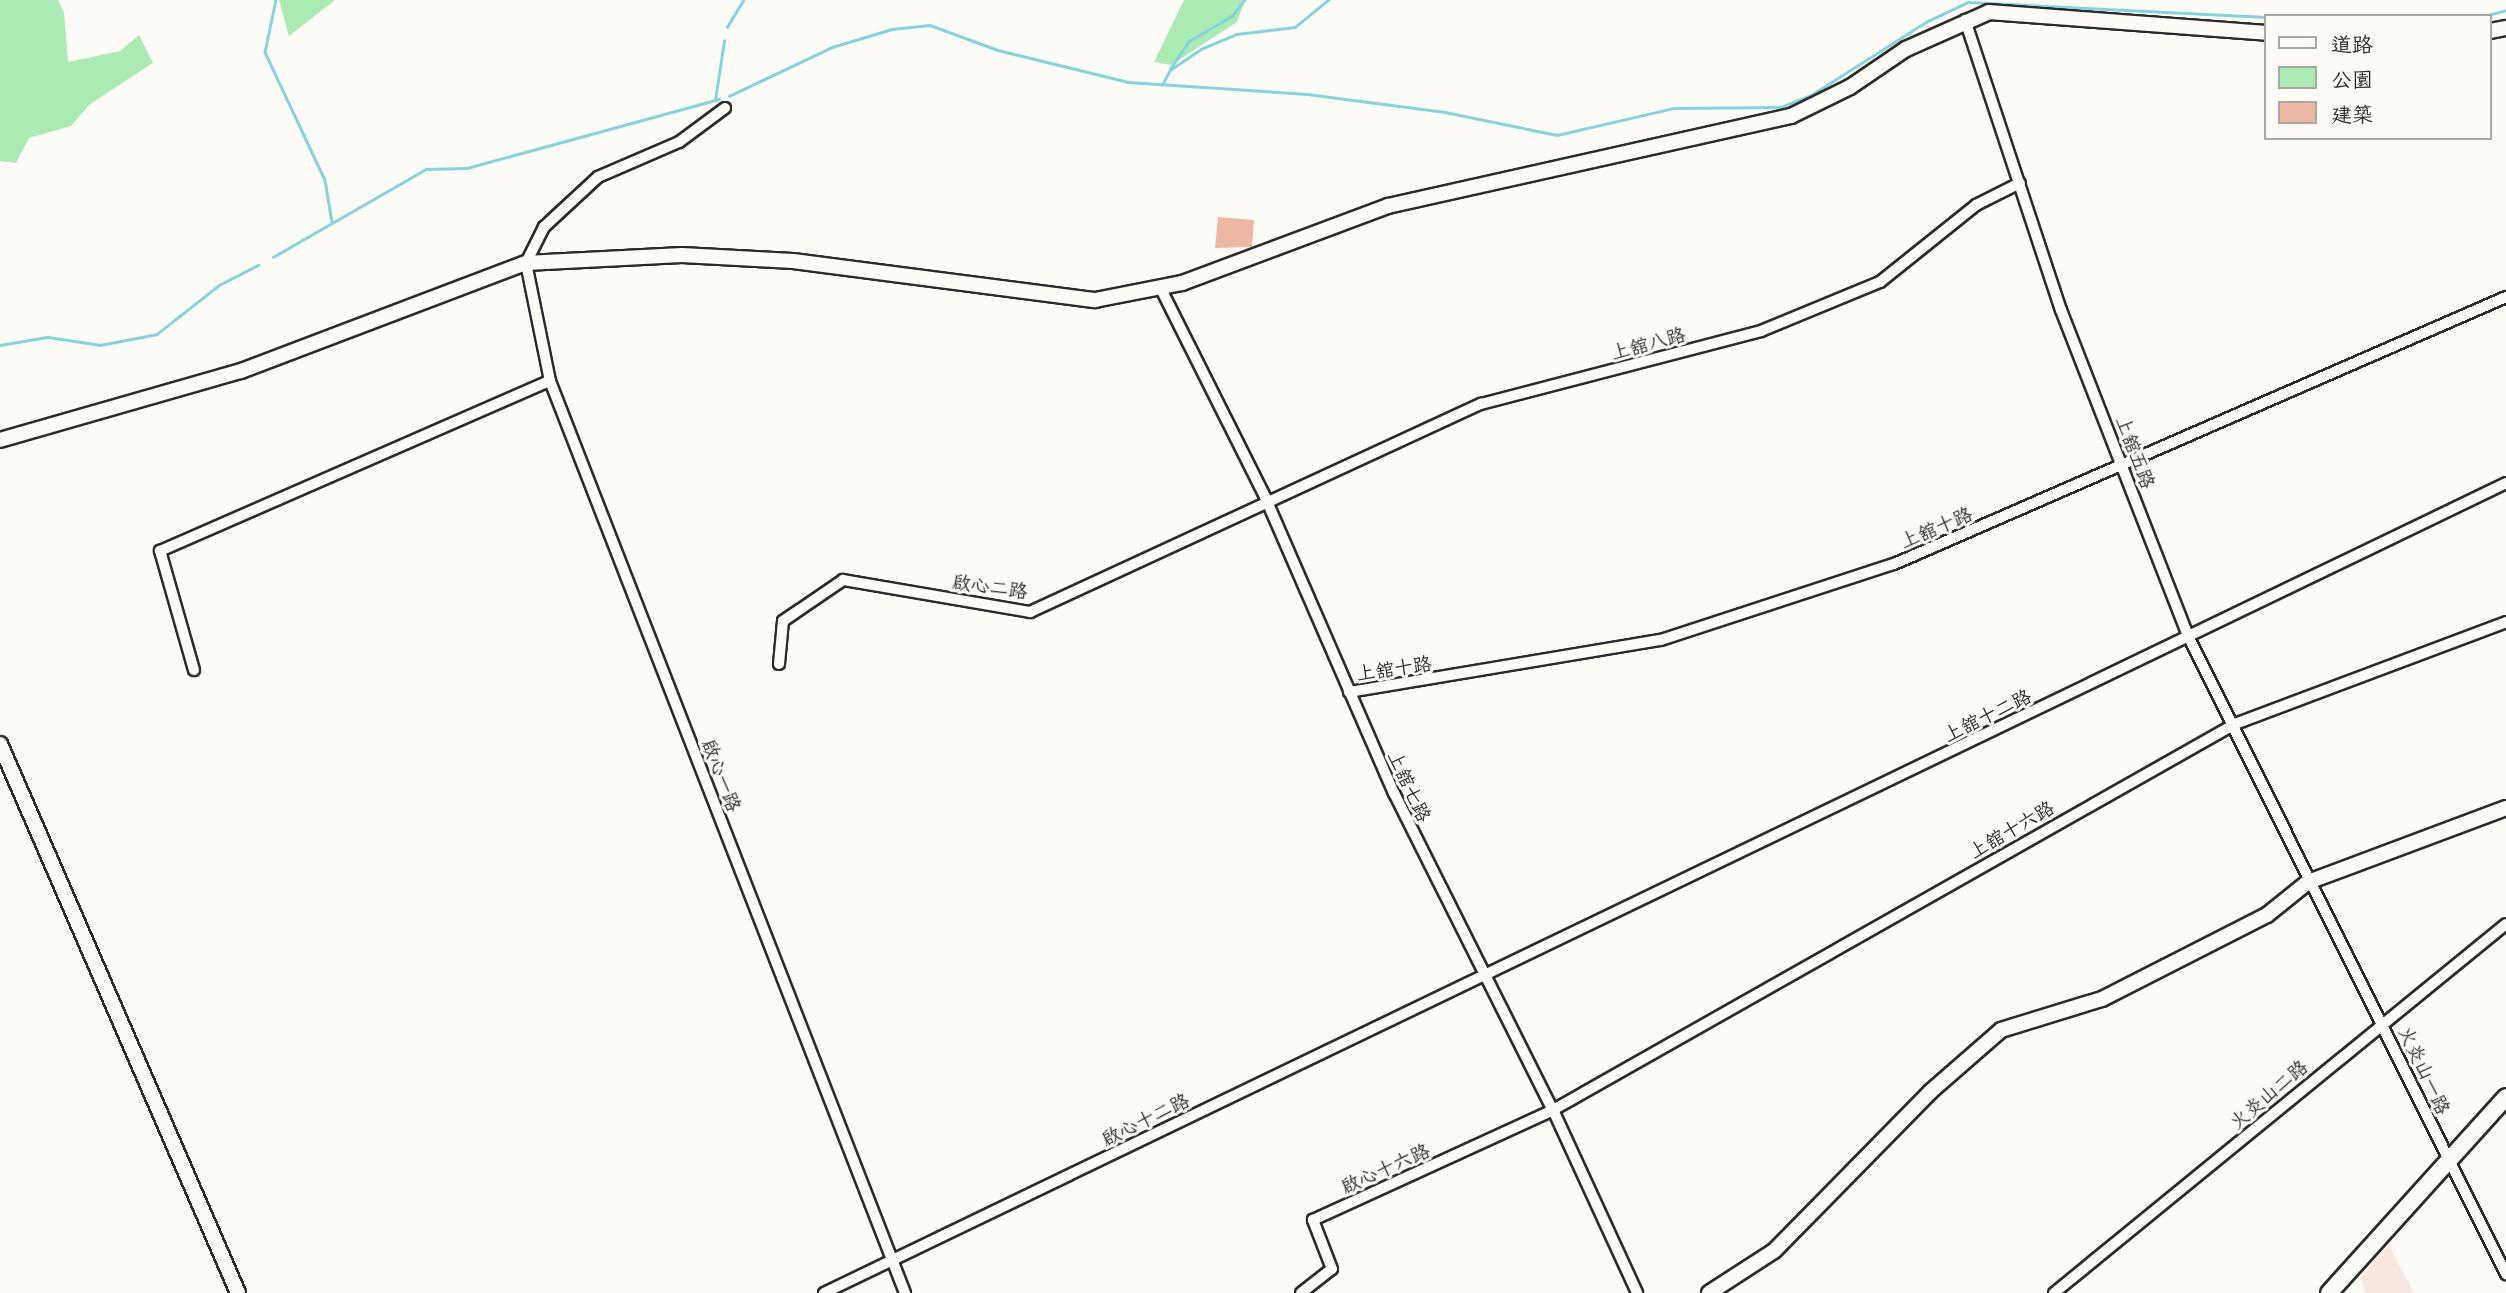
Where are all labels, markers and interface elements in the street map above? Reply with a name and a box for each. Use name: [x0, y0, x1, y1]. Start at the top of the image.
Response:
legend: [2264, 14, 2492, 140]
text: 道路: [2331, 27, 2373, 59]
text: 公園: [2331, 62, 2373, 94]
text: 建築: [2331, 97, 2373, 129]
street label: 上舘八路: [1608, 322, 1688, 364]
street label: 上舘五路: [2112, 412, 2160, 492]
street label: 上舘十路: [1897, 502, 1975, 552]
street label: 啟心二路: [951, 569, 1029, 603]
street label: 上舘十路: [1355, 651, 1433, 685]
street label: 上舘十二路: [1939, 684, 2035, 746]
street label: 啟心一路: [698, 735, 746, 815]
street label: 上舘七路: [1384, 747, 1436, 825]
street label: 上舘十六路: [1964, 795, 2058, 863]
street label: 火炎山一路: [2395, 1022, 2455, 1118]
street label: 火炎山二路: [2224, 1055, 2312, 1133]
street label: 啟心十二路: [1097, 1088, 1193, 1150]
street label: 啟心十六路: [1337, 1138, 1433, 1198]

